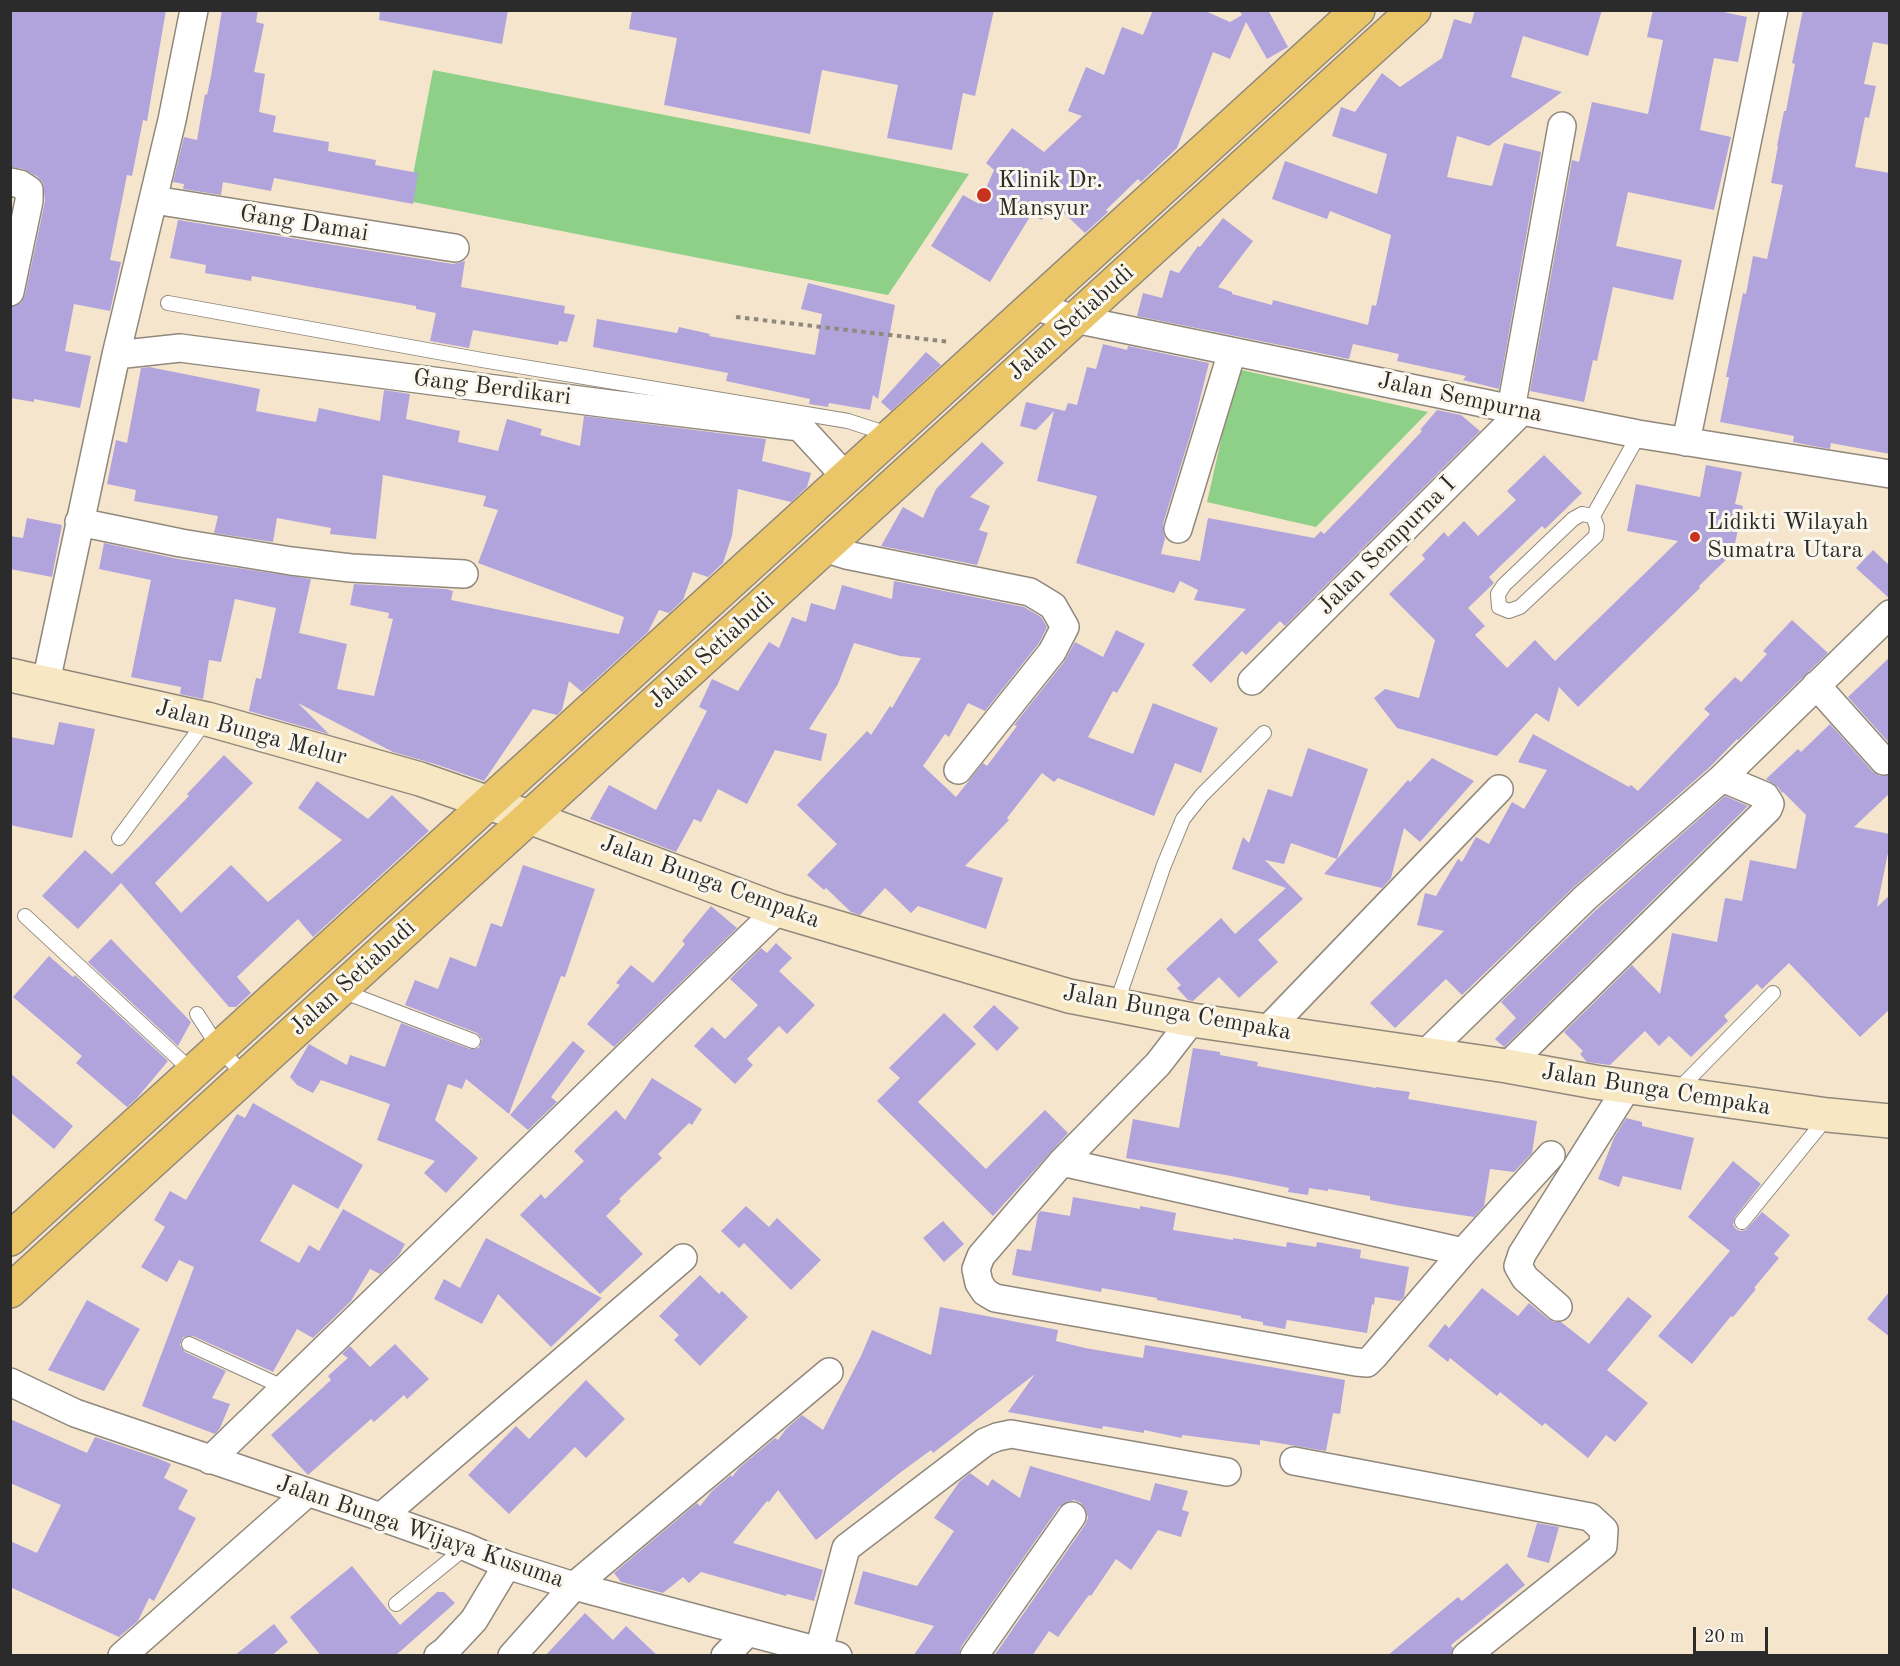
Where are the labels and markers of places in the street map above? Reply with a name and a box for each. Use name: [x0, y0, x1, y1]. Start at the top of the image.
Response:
place label: Klinik Dr. Mansyur: [998, 167, 1103, 223]
marker: Klinik Dr. Mansyur: [975, 186, 993, 204]
place label: Lidikti Wilayah Sumatra Utara: [1707, 509, 1869, 565]
marker: Lidikti Wilayah Sumatra Utara: [1688, 530, 1702, 544]

